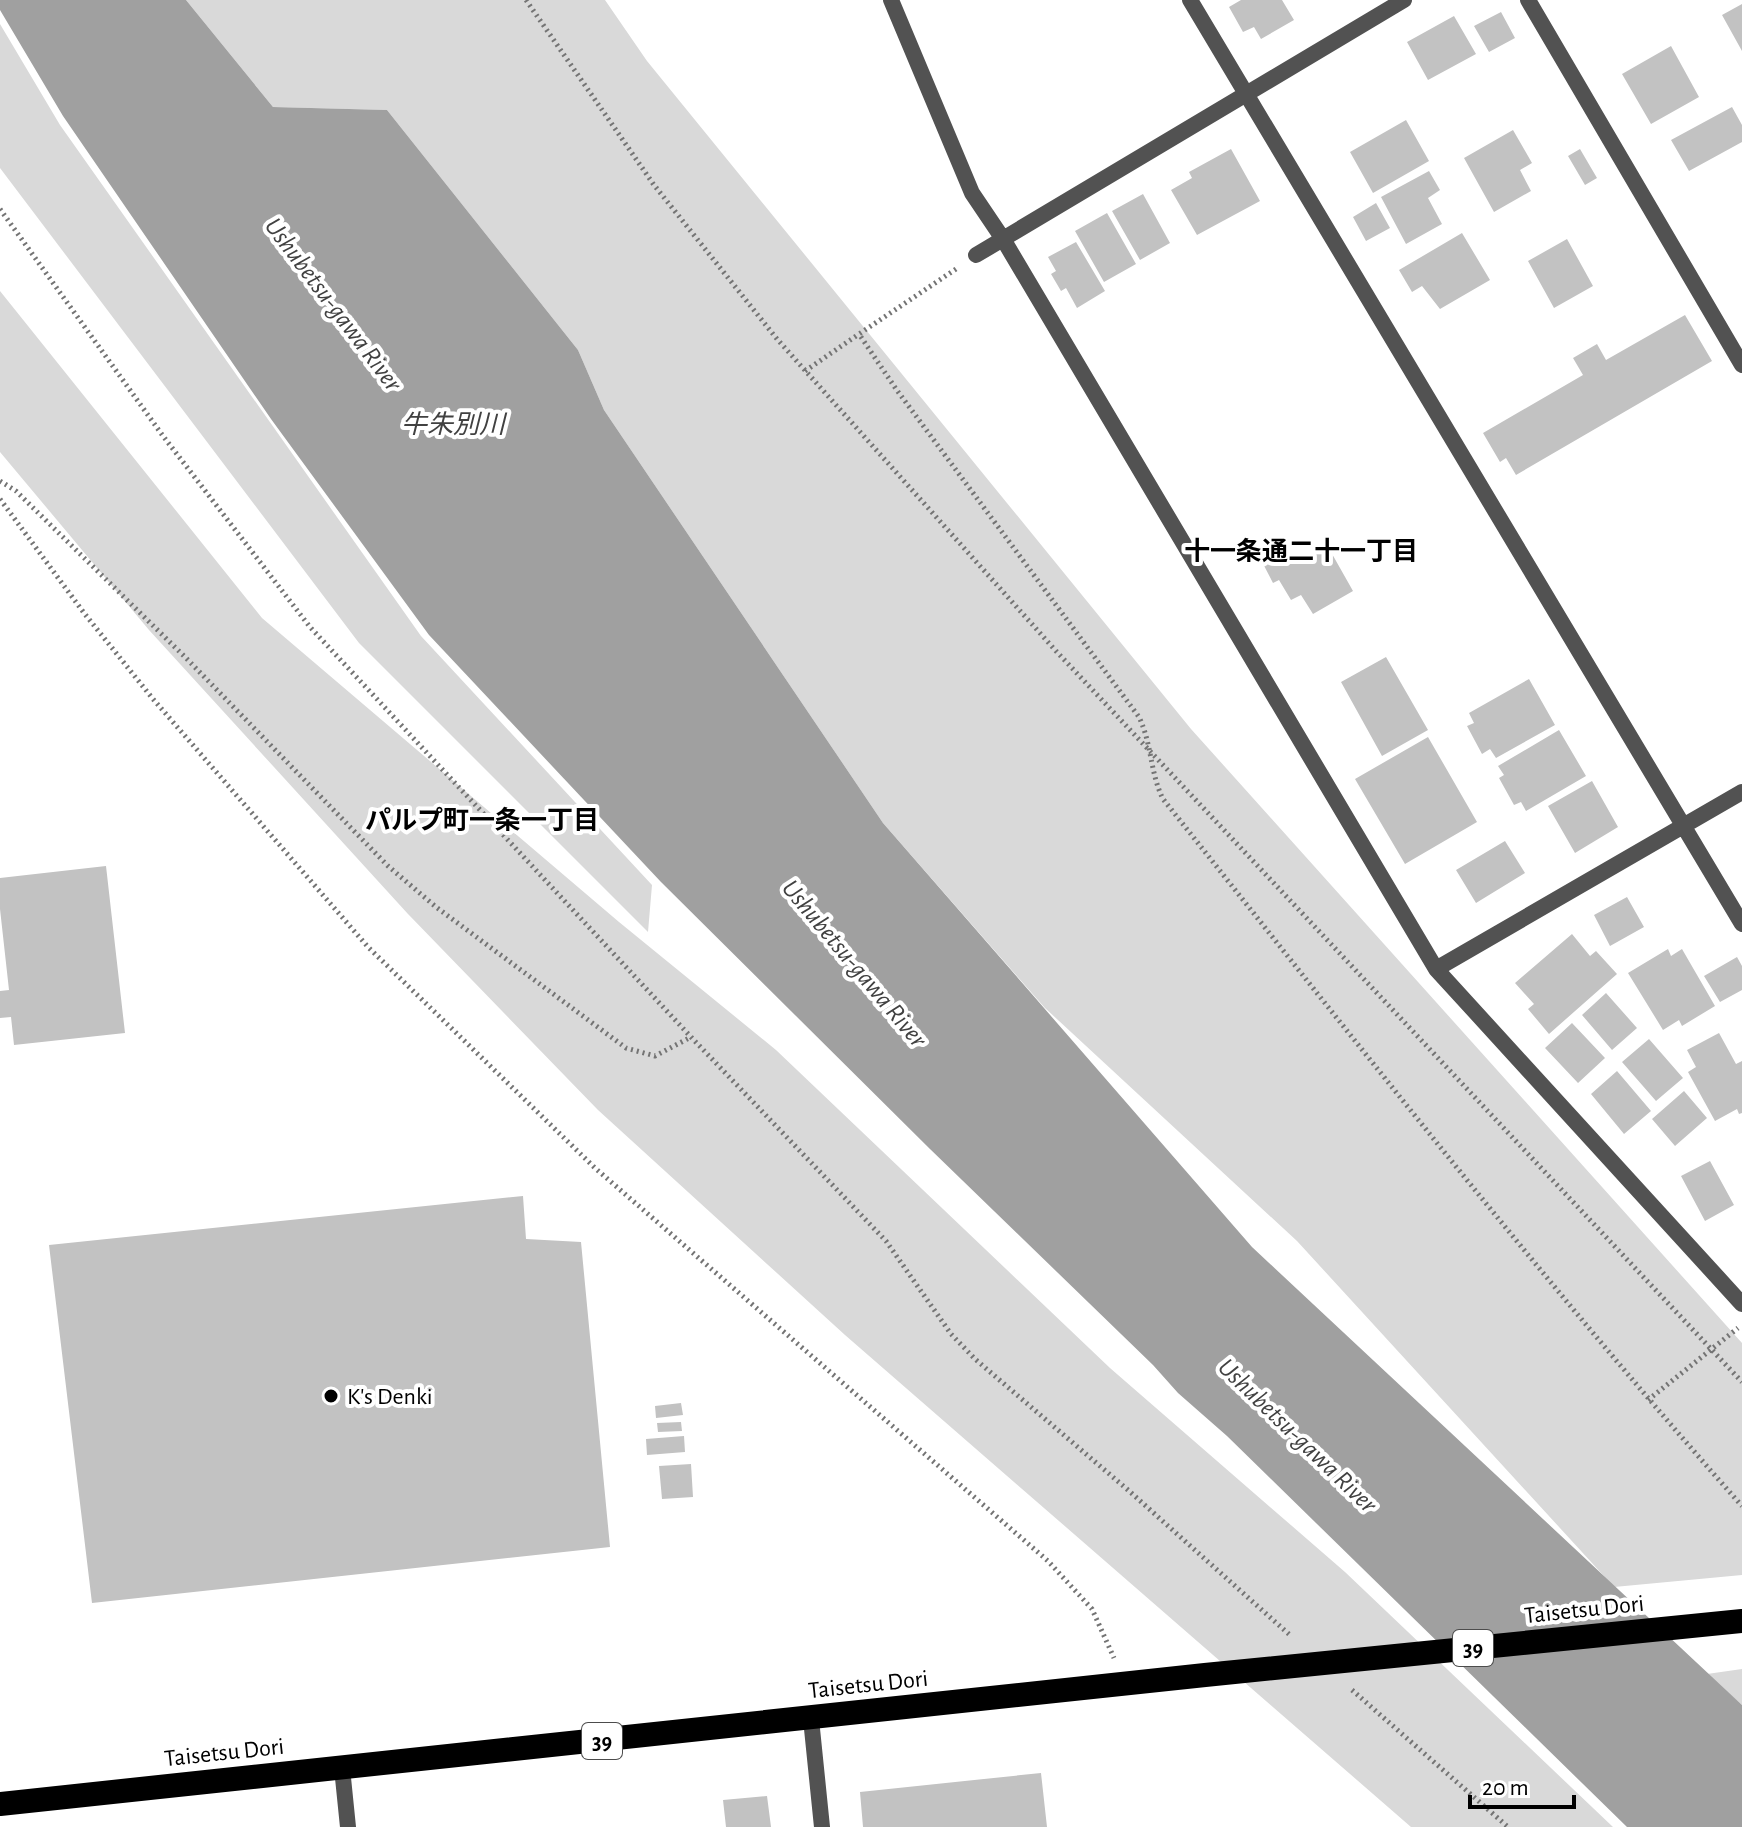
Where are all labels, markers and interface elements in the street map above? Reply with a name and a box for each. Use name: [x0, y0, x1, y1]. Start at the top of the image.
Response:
water label: Ushubetsu-gawa River: [260, 213, 408, 397]
water label: 牛朱別川: [401, 411, 508, 438]
district label: 十一条通二十一丁目: [1184, 537, 1418, 565]
district label: パルプ町一条一丁目: [365, 806, 599, 834]
water label: Ushubetsu-gawa River: [777, 875, 933, 1053]
water label: Ushubetsu-gawa River: [1213, 1354, 1383, 1519]
place label: K's Denki: [347, 1385, 433, 1409]
marker: K's Denki: [322, 1387, 340, 1405]
street label: Taisetsu Dori: [1523, 1592, 1645, 1628]
road number: 39: [1453, 1630, 1493, 1666]
street label: Taisetsu Dori: [807, 1667, 929, 1703]
road number: 39: [582, 1723, 622, 1759]
street label: Taisetsu Dori: [163, 1735, 285, 1771]
scale bar: [1470, 1759, 1574, 1809]
text: 20 m: [1482, 1776, 1529, 1800]

